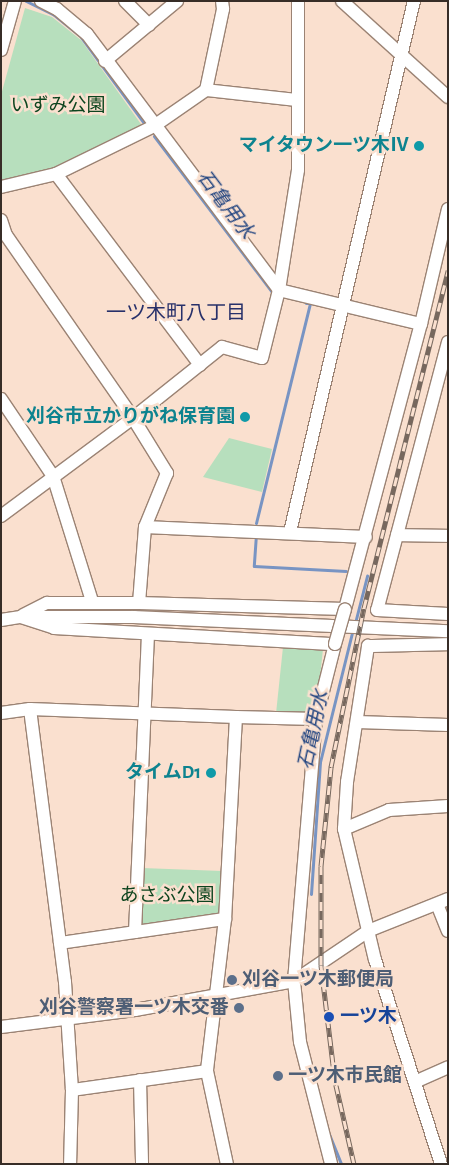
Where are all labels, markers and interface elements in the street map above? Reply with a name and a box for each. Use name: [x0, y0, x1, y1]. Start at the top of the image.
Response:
park label: いずみ公園: [11, 95, 105, 117]
place label: マイタウン一ツ木Ⅳ: [238, 135, 409, 157]
marker: マイタウン一ツ木Ⅳ: [413, 140, 425, 152]
water label: 石亀用水: [191, 166, 259, 244]
district label: 一ツ木町八丁目: [106, 301, 246, 325]
place label: 刈谷市立かりがね保育園: [26, 406, 235, 428]
marker: 刈谷市立かりがね保育園: [239, 411, 251, 423]
water label: 石亀用水: [294, 688, 334, 772]
place label: タイムD1: [125, 762, 201, 784]
marker: タイムD1: [205, 767, 217, 779]
park label: あさぶ公園: [120, 885, 214, 907]
place label: 刈谷一ツ木郵便局: [242, 969, 394, 991]
marker: 刈谷一ツ木郵便局: [226, 974, 238, 986]
place label: 刈谷警察署一ツ木交番: [39, 997, 229, 1019]
marker: 刈谷警察署一ツ木交番: [233, 1002, 245, 1014]
place label: 一ツ木: [340, 1006, 397, 1028]
marker: 一ツ木: [322, 1010, 336, 1024]
place label: 一ツ木市民館: [288, 1065, 402, 1087]
marker: 一ツ木市民館: [272, 1070, 284, 1082]

